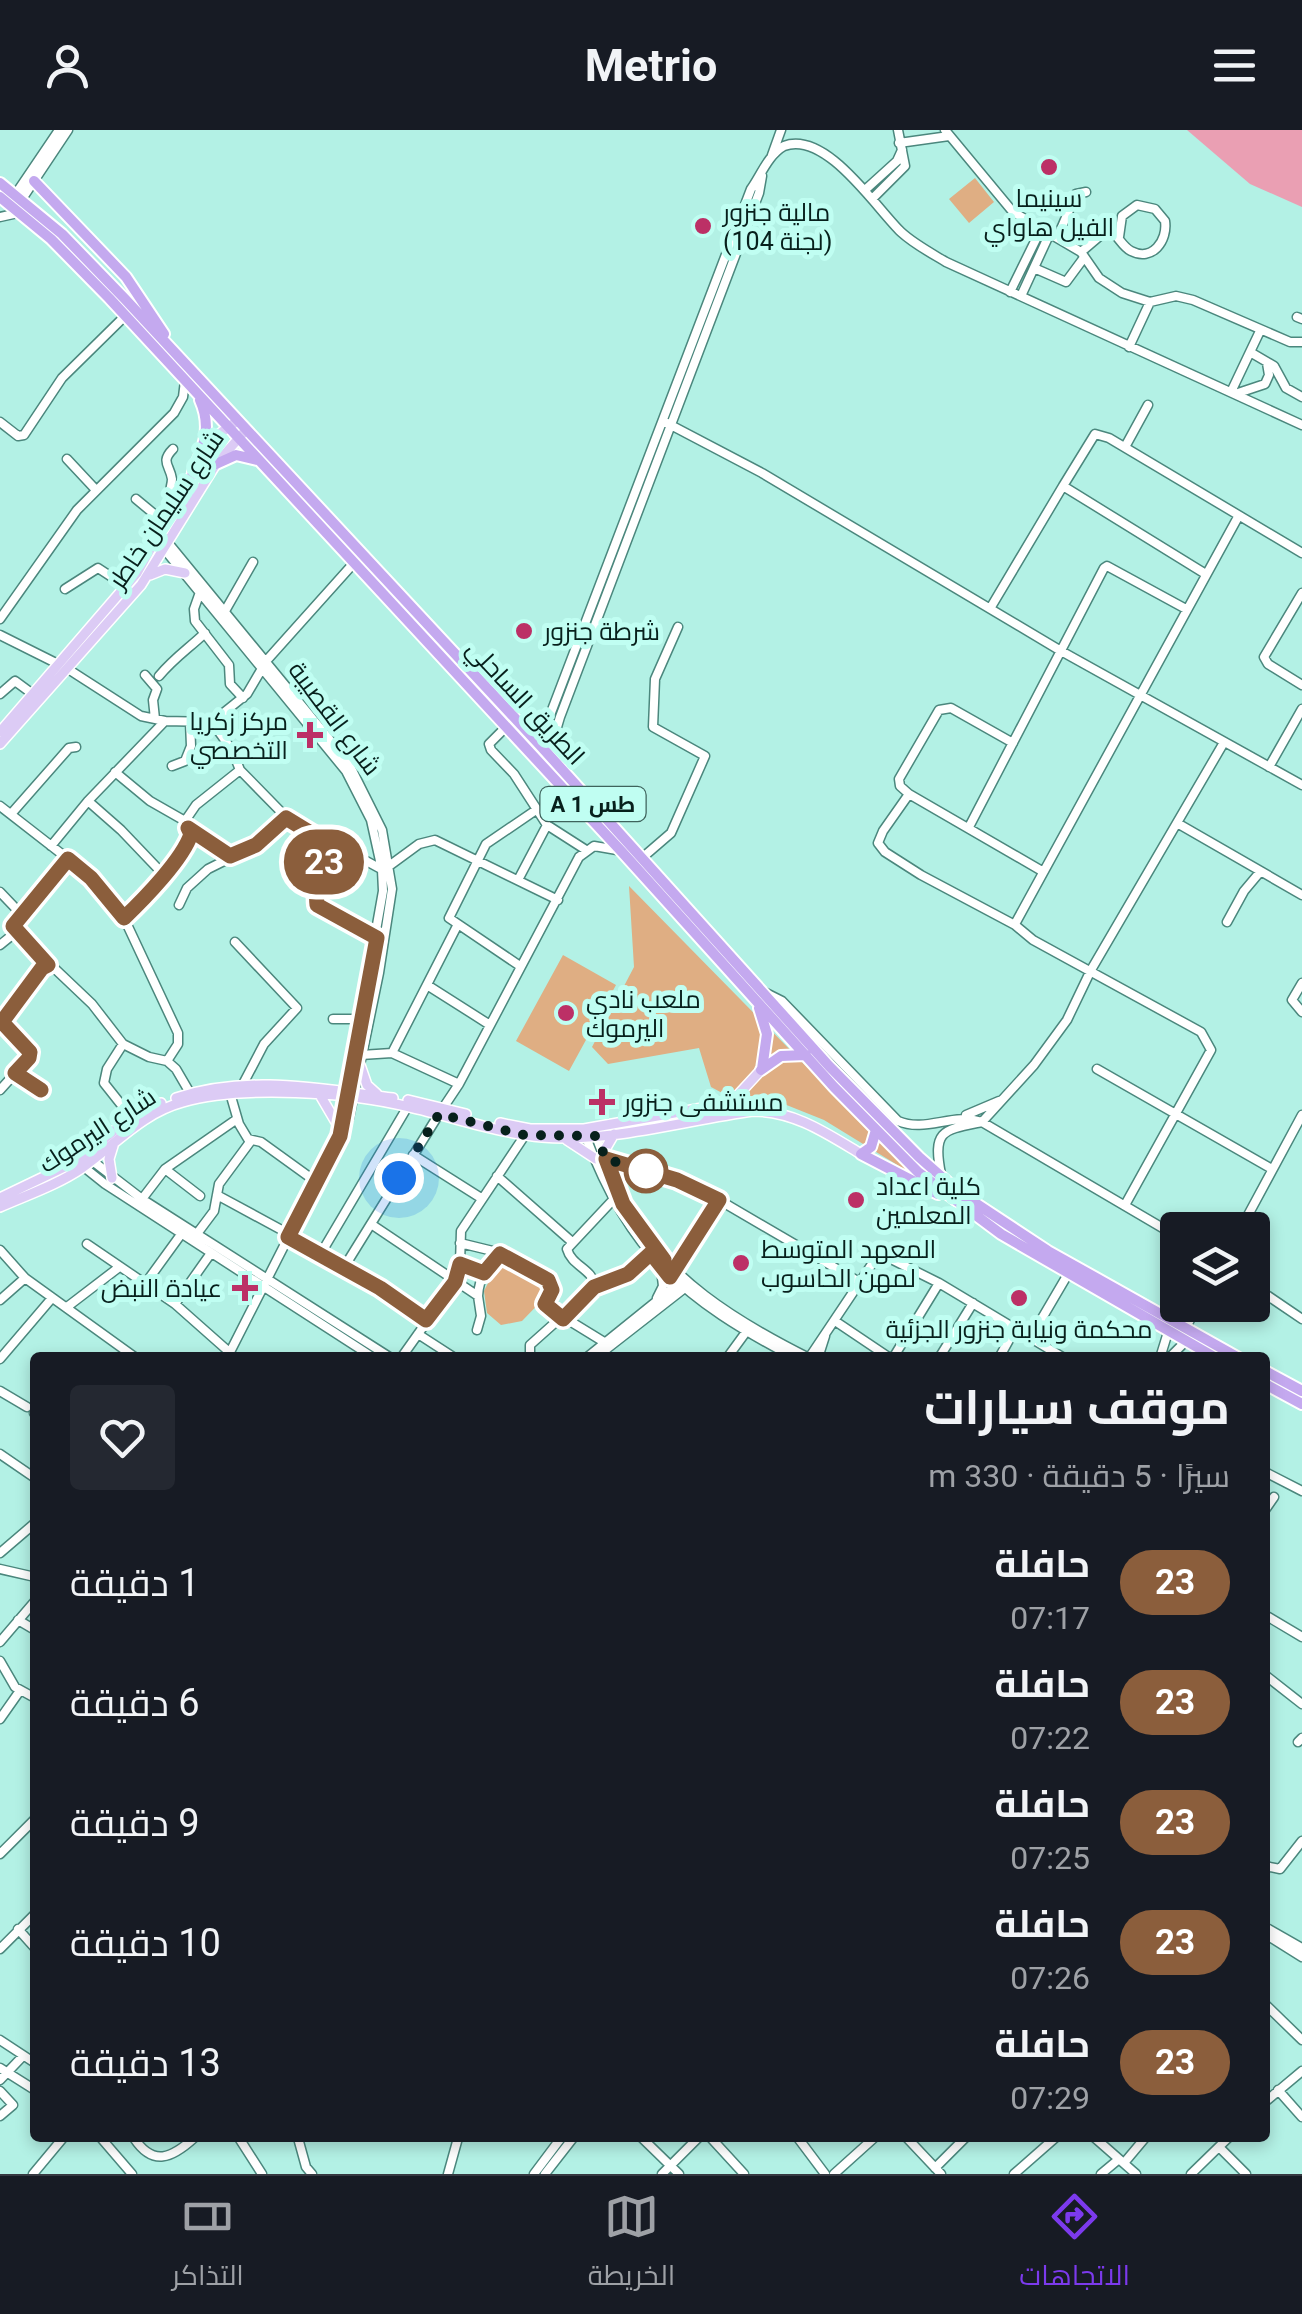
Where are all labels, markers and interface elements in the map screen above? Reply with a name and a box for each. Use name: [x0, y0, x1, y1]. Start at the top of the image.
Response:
icon: person: [40, 38, 95, 93]
icon: menu: [1207, 38, 1262, 93]
text: Metrio: [585, 39, 717, 92]
marker: سينيما الفيل هاواي: [1038, 156, 1060, 178]
place label: سينيما الفيل هاواي: [984, 184, 1114, 247]
place label: مالية جنزور (لجنة 104): [721, 198, 832, 256]
marker: مالية جنزور (لجنة 104): [692, 215, 714, 237]
street label: شارع سليمان خاطر: [102, 425, 232, 597]
place label: شرطة جنزور: [542, 617, 660, 646]
marker: شرطة جنزور: [513, 620, 535, 642]
street label: الطريق الساحلي: [457, 634, 591, 774]
street label: شارع القصيبة: [281, 656, 387, 782]
place label: مركز زكريا التخصصي: [189, 707, 288, 769]
marker: مركز زكريا التخصصي: [297, 722, 323, 748]
road number: A 1 طس: [540, 787, 646, 821]
line badge: 23: [279, 830, 369, 894]
text: 23: [304, 842, 344, 883]
place label: ملعب نادي اليرموك: [586, 985, 701, 1043]
marker: ملعب نادي اليرموك: [555, 1002, 577, 1024]
street label: شارع اليرموك: [34, 1082, 162, 1181]
place label: مستشفى جنزور: [622, 1088, 784, 1117]
marker: مستشفى جنزور: [589, 1089, 615, 1115]
unlabelled marker: [625, 1150, 667, 1192]
your location: [374, 1153, 424, 1203]
place label: كلية اعداد المعلمين: [876, 1172, 981, 1230]
marker: كلية اعداد المعلمين: [845, 1189, 867, 1211]
map controls: [1160, 1212, 1270, 1322]
button: layers: [1160, 1212, 1270, 1322]
place label: المعهد المتوسط لمهن الحاسوب: [761, 1235, 936, 1293]
marker: المعهد المتوسط لمهن الحاسوب: [730, 1252, 752, 1274]
place label: عيادة النبض: [101, 1274, 222, 1303]
marker: عيادة النبض: [232, 1275, 258, 1301]
marker: محكمة ونيابة جنزور الجزئية: [1008, 1287, 1030, 1309]
place label: محكمة ونيابة جنزور الجزئية: [885, 1315, 1153, 1344]
text: موقف سيارات: [924, 1379, 1230, 1436]
button: heart: [70, 1385, 175, 1490]
text: سيرًا · 5 دقيقة · 330 m: [928, 1457, 1230, 1495]
text: حافلة: [994, 1542, 1090, 1586]
text: 1 دقيقة: [70, 1561, 200, 1605]
text: 23: [1155, 1562, 1195, 1603]
text: 07:17: [1010, 1599, 1090, 1637]
text: حافلة: [994, 1662, 1090, 1706]
text: 6 دقيقة: [70, 1681, 200, 1725]
text: 23: [1155, 1682, 1195, 1723]
text: 07:22: [1010, 1719, 1090, 1757]
text: حافلة: [994, 1782, 1090, 1826]
text: 9 دقيقة: [70, 1801, 200, 1845]
text: 23: [1155, 1802, 1195, 1843]
text: 07:25: [1010, 1839, 1090, 1877]
text: حافلة: [994, 1902, 1090, 1946]
text: 10 دقيقة: [70, 1921, 221, 1965]
text: 23: [1155, 1922, 1195, 1963]
text: 07:26: [1010, 1959, 1090, 1997]
text: حافلة: [994, 2022, 1090, 2066]
text: 13 دقيقة: [70, 2041, 221, 2085]
text: 23: [1155, 2042, 1195, 2083]
text: 07:29: [1010, 2079, 1090, 2117]
tab: التذاكر: [172, 2189, 244, 2301]
tab: الخريطة: [588, 2189, 675, 2301]
tab: الاتجاهات: [1019, 2189, 1130, 2301]

